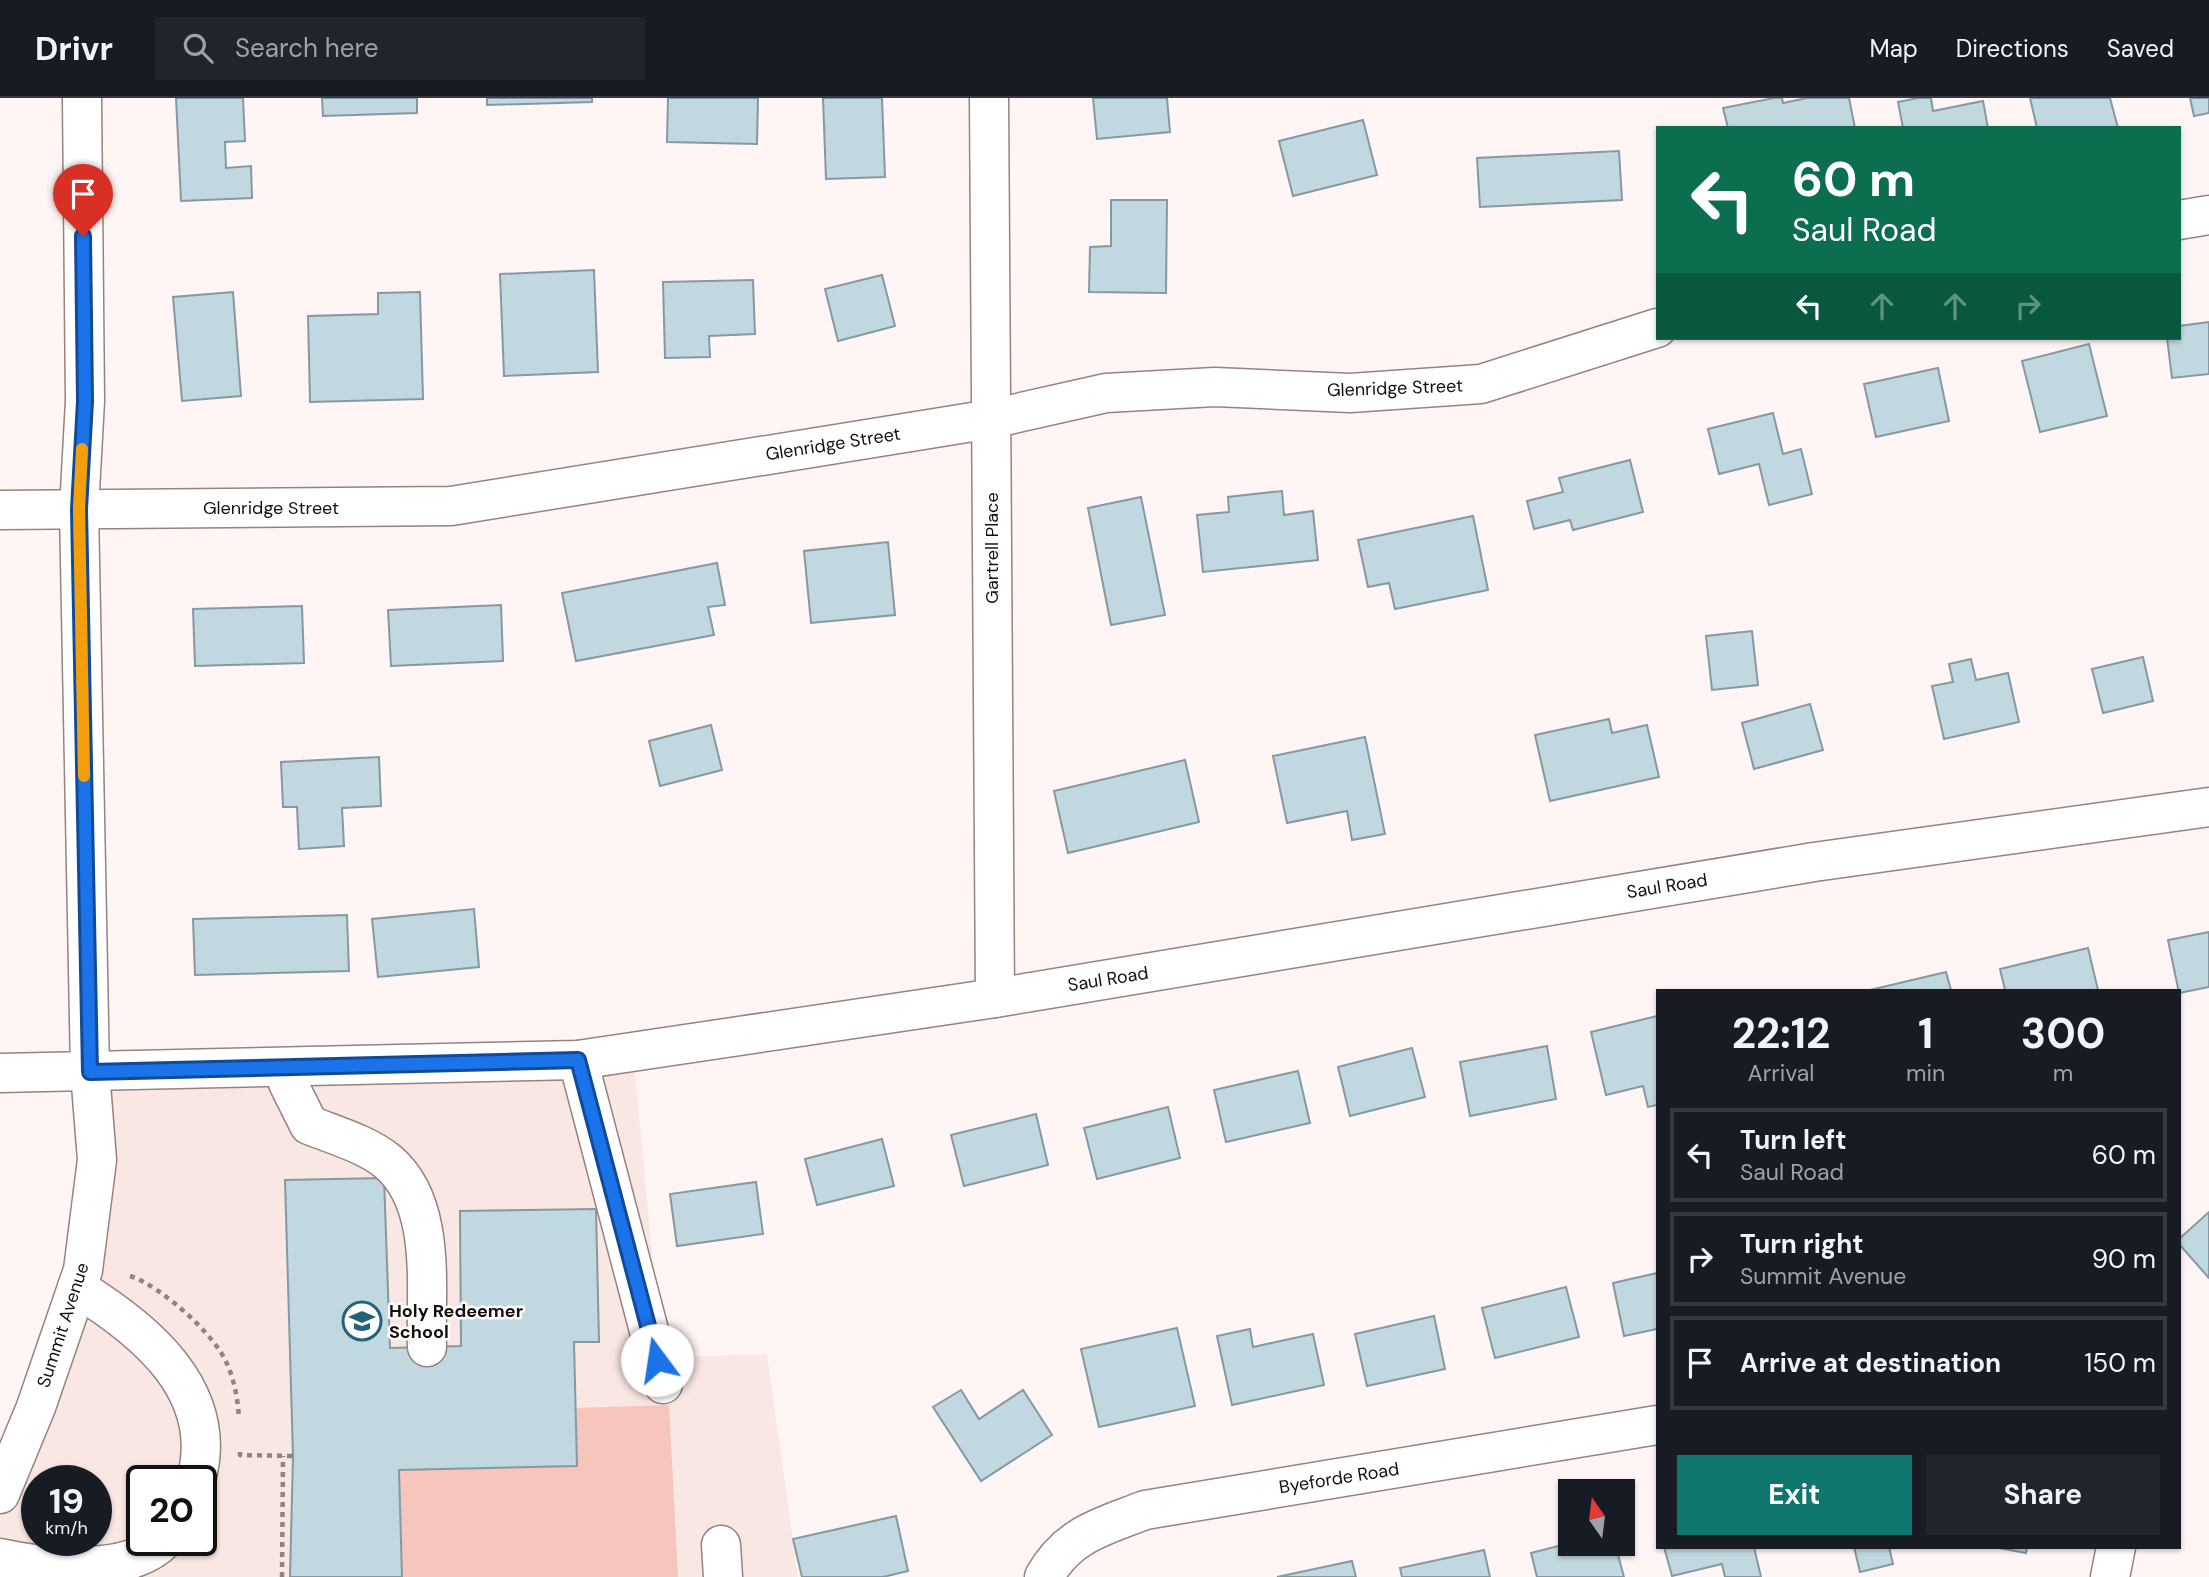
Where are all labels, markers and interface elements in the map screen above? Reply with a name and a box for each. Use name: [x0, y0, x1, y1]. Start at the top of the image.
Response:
search box: [155, 17, 645, 80]
text: Drivr: [35, 27, 113, 70]
icon: search: [179, 29, 217, 67]
text: Search here: [235, 31, 378, 65]
text: Map: [1870, 33, 1918, 64]
text: Directions: [1956, 33, 2069, 64]
text: Saved: [2107, 33, 2174, 64]
text: 60 m: [1792, 147, 1915, 211]
icon: left: [1677, 154, 1768, 245]
pin: [53, 164, 113, 236]
icon: arrive: [64, 175, 102, 213]
text: Saul Road: [1792, 209, 1936, 251]
icon: left: [1790, 287, 1828, 325]
icon: ahead: [1863, 287, 1901, 325]
icon: ahead: [1936, 287, 1974, 325]
icon: right: [2009, 287, 2047, 325]
street label: Glenridge Street: [1327, 374, 1463, 402]
street label: Glenridge Street: [764, 421, 902, 467]
street label: Gartrell Place: [980, 492, 1004, 604]
street label: Glenridge Street: [203, 496, 339, 520]
street label: Saul Road: [1625, 868, 1709, 904]
street label: Saul Road: [1066, 961, 1150, 997]
text: 22:12: [1732, 1006, 1830, 1061]
text: 1: [1918, 1006, 1933, 1061]
text: 300: [2021, 1006, 2105, 1061]
text: Arrival: [1747, 1058, 1814, 1088]
text: min: [1906, 1058, 1945, 1088]
text: m: [2053, 1058, 2073, 1088]
text: Turn left: [1740, 1123, 1847, 1157]
icon: left: [1681, 1136, 1719, 1174]
text: 60 m: [2092, 1138, 2156, 1172]
text: Saul Road: [1740, 1157, 1844, 1187]
text: Turn right: [1740, 1227, 1864, 1261]
icon: right: [1681, 1240, 1719, 1278]
text: 90 m: [2092, 1242, 2156, 1276]
street label: Summit Avenue: [31, 1259, 95, 1391]
text: Summit Avenue: [1740, 1261, 1906, 1291]
place label: Holy Redeemer School: [389, 1299, 523, 1344]
school or university icon: Holy Redeemer School: [341, 1300, 383, 1342]
position arrow: [620, 1323, 694, 1397]
icon: arrive: [1681, 1344, 1719, 1382]
text: Arrive at destination: [1740, 1346, 2001, 1380]
text: 150 m: [2084, 1346, 2156, 1380]
button: Exit: [1677, 1455, 1912, 1535]
button: Share: [1926, 1455, 2160, 1535]
street label: Byeforde Road: [1277, 1457, 1401, 1499]
speed limit sign: 20: [126, 1465, 217, 1556]
text: 19: [49, 1478, 84, 1524]
north arrow: [1558, 1479, 1634, 1556]
map controls: [1558, 1479, 1635, 1556]
text: km/h: [45, 1516, 88, 1540]

